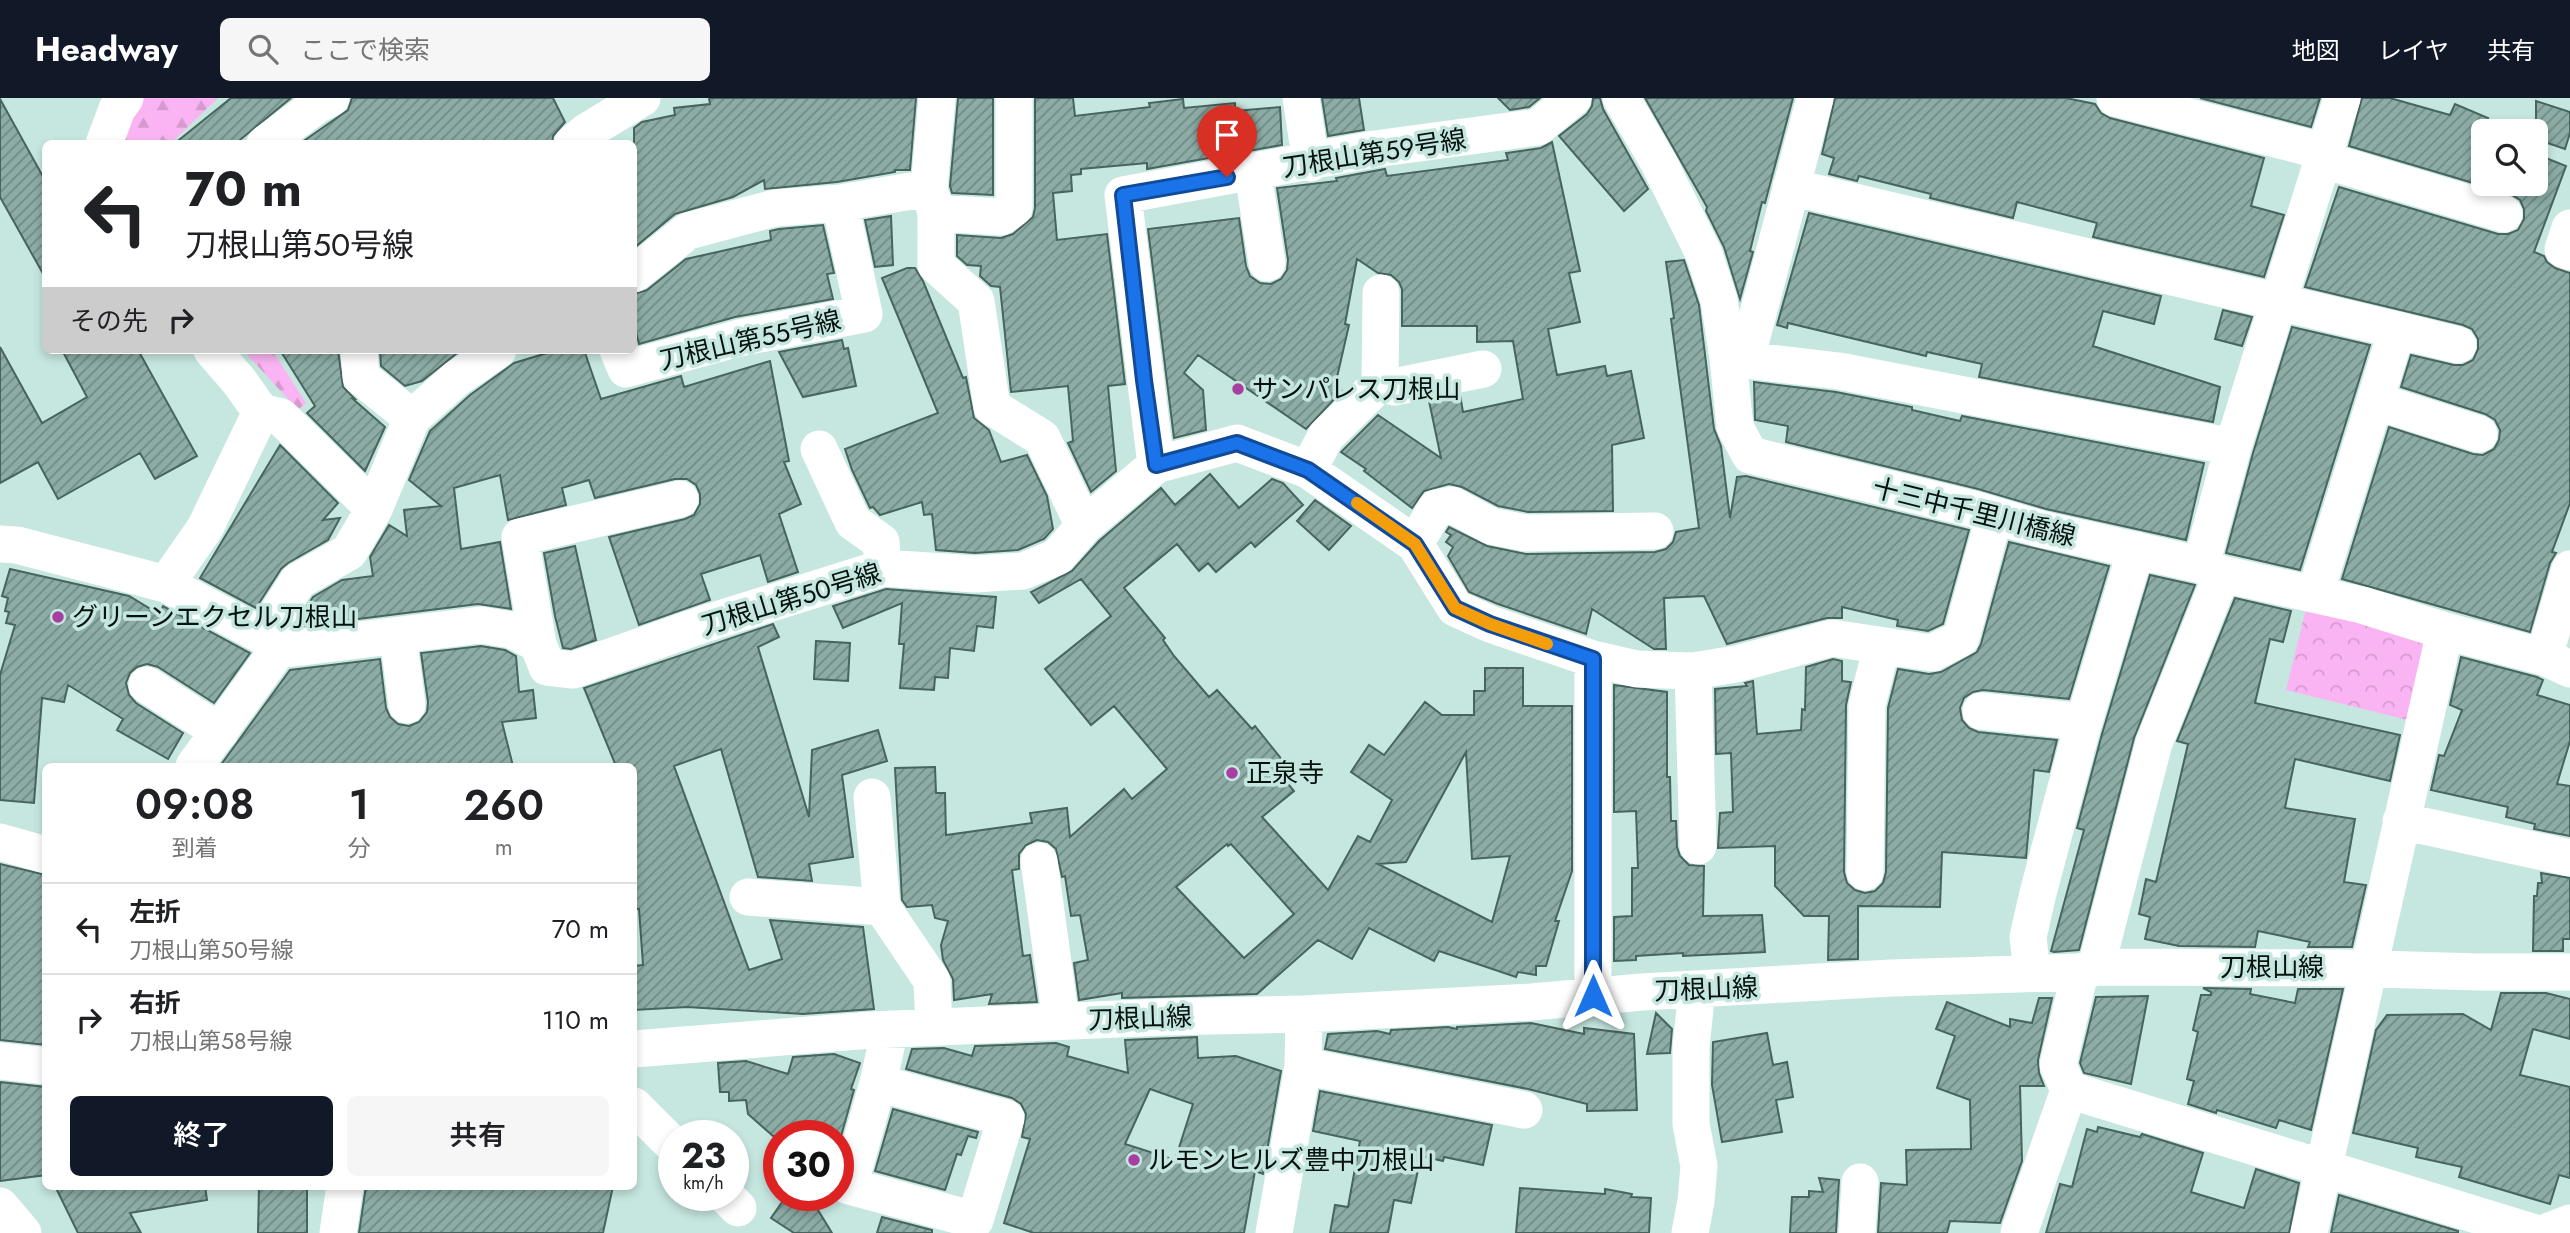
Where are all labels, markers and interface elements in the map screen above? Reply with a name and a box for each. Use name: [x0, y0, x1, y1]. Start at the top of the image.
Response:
search box: [220, 18, 710, 81]
text: Headway: [35, 26, 178, 73]
icon: search: [244, 30, 282, 68]
text: ここで検索: [300, 31, 430, 69]
text: 地図: [2292, 33, 2340, 68]
text: レイヤ: [2378, 33, 2449, 68]
text: 共有: [2487, 33, 2535, 68]
pin: [1197, 105, 1257, 177]
icon: arrive: [1208, 116, 1246, 154]
map controls: [2471, 119, 2548, 196]
button: search: [2471, 119, 2548, 196]
street label: 刀根山第59号線: [1279, 120, 1469, 186]
text: 70 m: [185, 154, 302, 224]
icon: left: [70, 168, 161, 259]
text: 刀根山第50号線: [185, 222, 414, 268]
icon: right: [162, 301, 200, 339]
street label: 刀根山第55号線: [655, 301, 845, 379]
text: その先: [70, 302, 148, 340]
place label: サンパレス刀根山: [1252, 370, 1460, 408]
marker: サンパレス刀根山: [1230, 381, 1246, 397]
street label: 十三中千里川橋線: [1868, 468, 2080, 556]
street label: 刀根山第50号線: [696, 554, 886, 644]
place label: グリーンエクセル刀根山: [72, 598, 357, 636]
marker: グリーンエクセル刀根山: [50, 609, 66, 625]
place label: 正泉寺: [1246, 754, 1324, 792]
marker: 正泉寺: [1224, 765, 1240, 781]
text: 09:08: [135, 774, 254, 835]
text: 1: [349, 774, 369, 835]
text: 260: [464, 775, 544, 836]
text: m: [495, 830, 513, 864]
text: 到着: [172, 831, 218, 865]
text: 分: [348, 831, 371, 865]
text: 左折: [129, 893, 181, 931]
icon: left: [70, 910, 108, 948]
text: 70 m: [552, 910, 609, 948]
text: 刀根山第50号線: [129, 933, 294, 967]
street label: 刀根山線: [2220, 948, 2324, 986]
position arrow: [1556, 959, 1630, 1033]
street label: 刀根山線: [1653, 968, 1759, 1010]
text: 右折: [129, 984, 181, 1022]
street label: 刀根山線: [1087, 997, 1193, 1039]
icon: right: [70, 1001, 108, 1039]
text: 110 m: [542, 1001, 609, 1039]
text: 刀根山第58号線: [129, 1024, 293, 1058]
button: 終了: [70, 1096, 333, 1176]
button: 共有: [347, 1096, 609, 1176]
speed limit sign: 30: [763, 1120, 854, 1211]
text: 23: [681, 1131, 726, 1181]
place label: ルモンヒルズ豊中刀根山: [1148, 1141, 1434, 1179]
marker: ルモンヒルズ豊中刀根山: [1126, 1152, 1142, 1168]
text: km/h: [683, 1170, 724, 1196]

